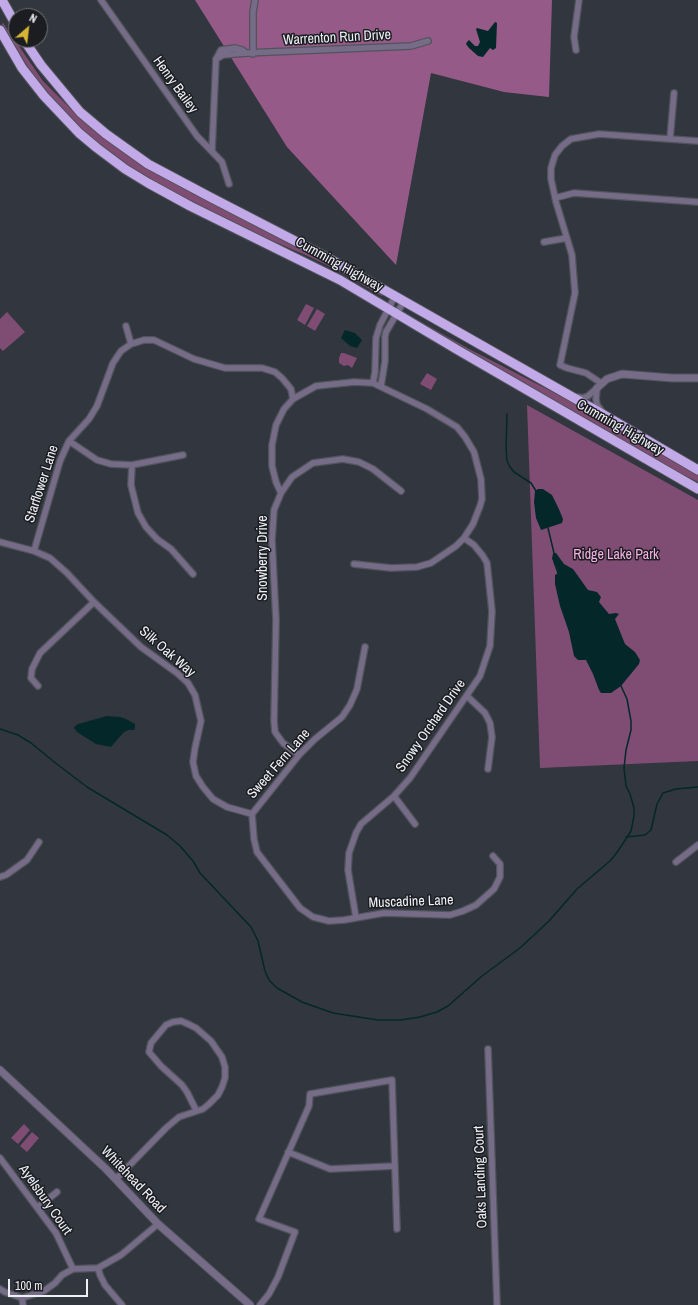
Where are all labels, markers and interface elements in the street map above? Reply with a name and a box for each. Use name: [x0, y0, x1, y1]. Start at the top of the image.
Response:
north arrow: [8, 8, 48, 48]
text: N: [27, 11, 39, 26]
street label: Warrenton Run Drive: [283, 27, 391, 49]
street label: Henry Bailey: [149, 53, 201, 117]
street label: Cumming Highway: [292, 234, 386, 296]
street label: Cumming Highway: [574, 396, 666, 460]
street label: Starflower Lane: [22, 443, 62, 525]
street label: Snowberry Drive: [255, 515, 271, 601]
park label: Ridge Lake Park: [573, 547, 659, 563]
street label: Silk Oak Way: [135, 623, 199, 681]
street label: Snowy Orchard Drive: [393, 676, 469, 776]
street label: Sweet Fern Lane: [244, 726, 314, 802]
street label: Muscadine Lane: [368, 892, 454, 912]
street label: Oaks Landing Court: [471, 1125, 491, 1229]
street label: Whitehead Road: [97, 1143, 169, 1217]
street label: Ayelsbury Court: [15, 1162, 75, 1238]
scale bar: [10, 1271, 90, 1297]
text: 100 m: [15, 1278, 42, 1294]

